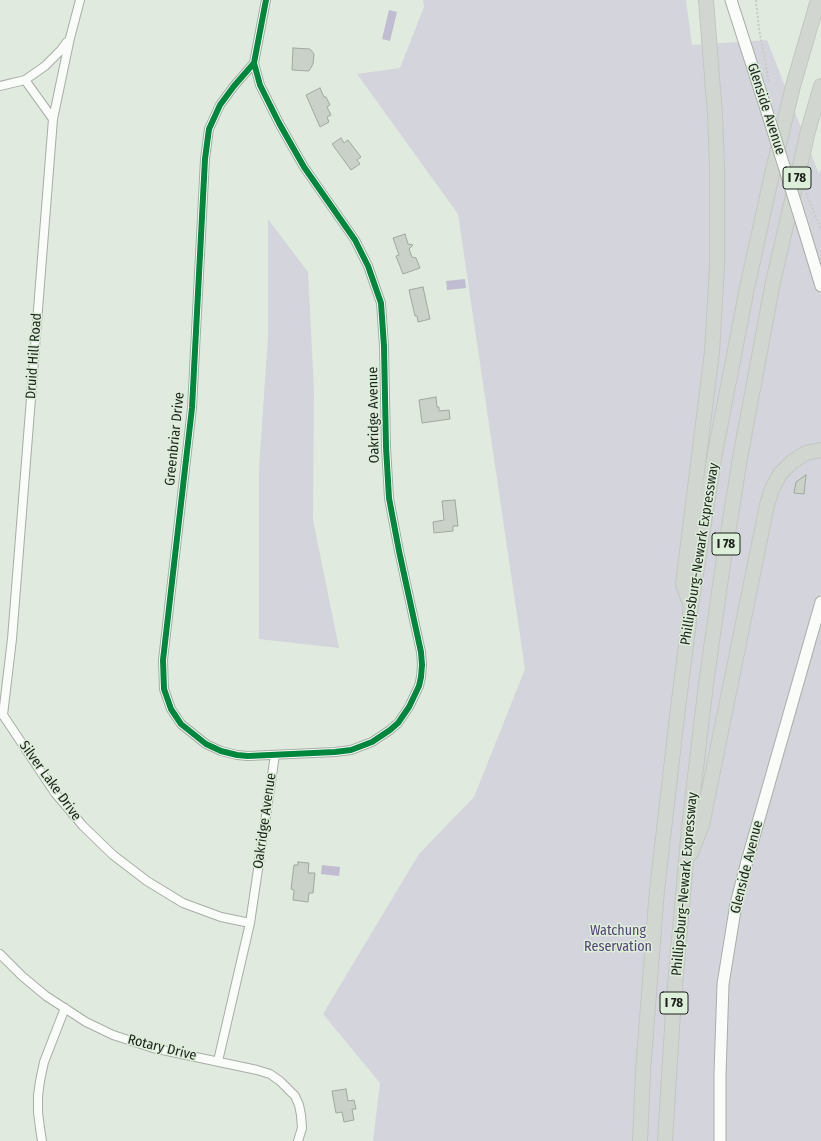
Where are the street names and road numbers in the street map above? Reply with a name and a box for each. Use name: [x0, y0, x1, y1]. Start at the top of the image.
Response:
street label: Glenside Avenue: [743, 61, 789, 157]
road number: I 78: [783, 167, 811, 189]
street label: Druid Hill Road: [23, 312, 45, 400]
street label: Oakridge Avenue: [365, 367, 383, 463]
street label: Greenbriar Drive: [162, 391, 188, 487]
street label: Phillipsburg-Newark Expressway: [677, 462, 723, 646]
road number: I 78: [712, 533, 740, 555]
street label: Silver Lake Drive: [15, 738, 85, 824]
street label: Oakridge Avenue: [250, 772, 280, 870]
street label: Phillipsburg-Newark Expressway: [669, 791, 701, 977]
street label: Glenside Avenue: [727, 819, 767, 915]
road number: I 78: [660, 992, 688, 1014]
street label: Rotary Drive: [126, 1031, 198, 1065]

